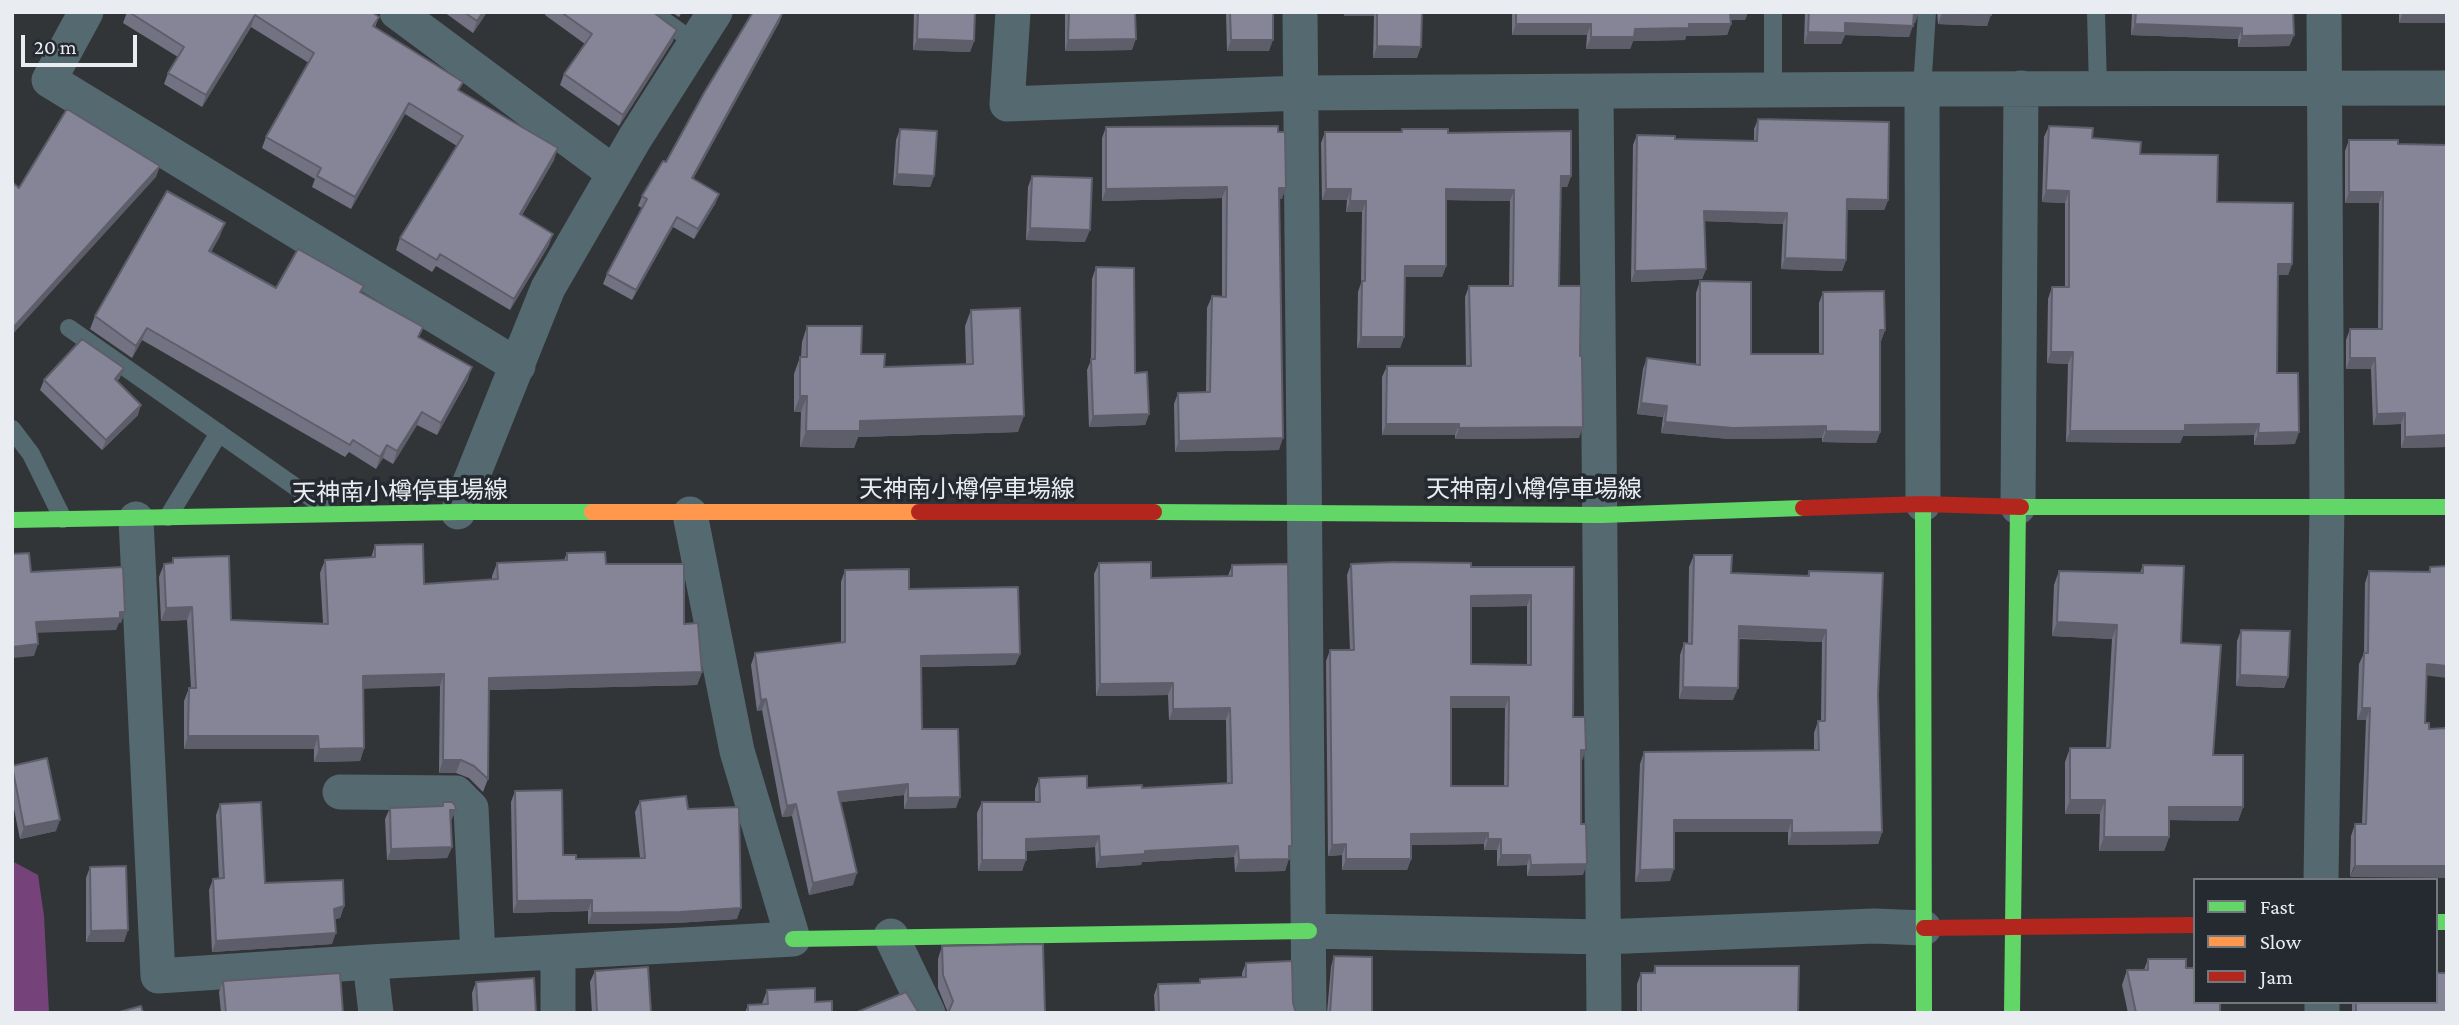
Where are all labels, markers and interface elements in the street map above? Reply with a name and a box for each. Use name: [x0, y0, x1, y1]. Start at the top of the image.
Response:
scale bar: [24, 21, 140, 65]
text: 20 m: [34, 35, 77, 59]
street label: 天神南小樽停車場線: [292, 476, 508, 508]
street label: 天神南小樽停車場線: [859, 476, 1075, 504]
street label: 天神南小樽停車場線: [1426, 476, 1642, 504]
legend: [2193, 878, 2438, 1004]
text: Fast: [2260, 895, 2295, 919]
text: Slow: [2260, 930, 2301, 954]
text: Jam: [2260, 965, 2293, 989]

